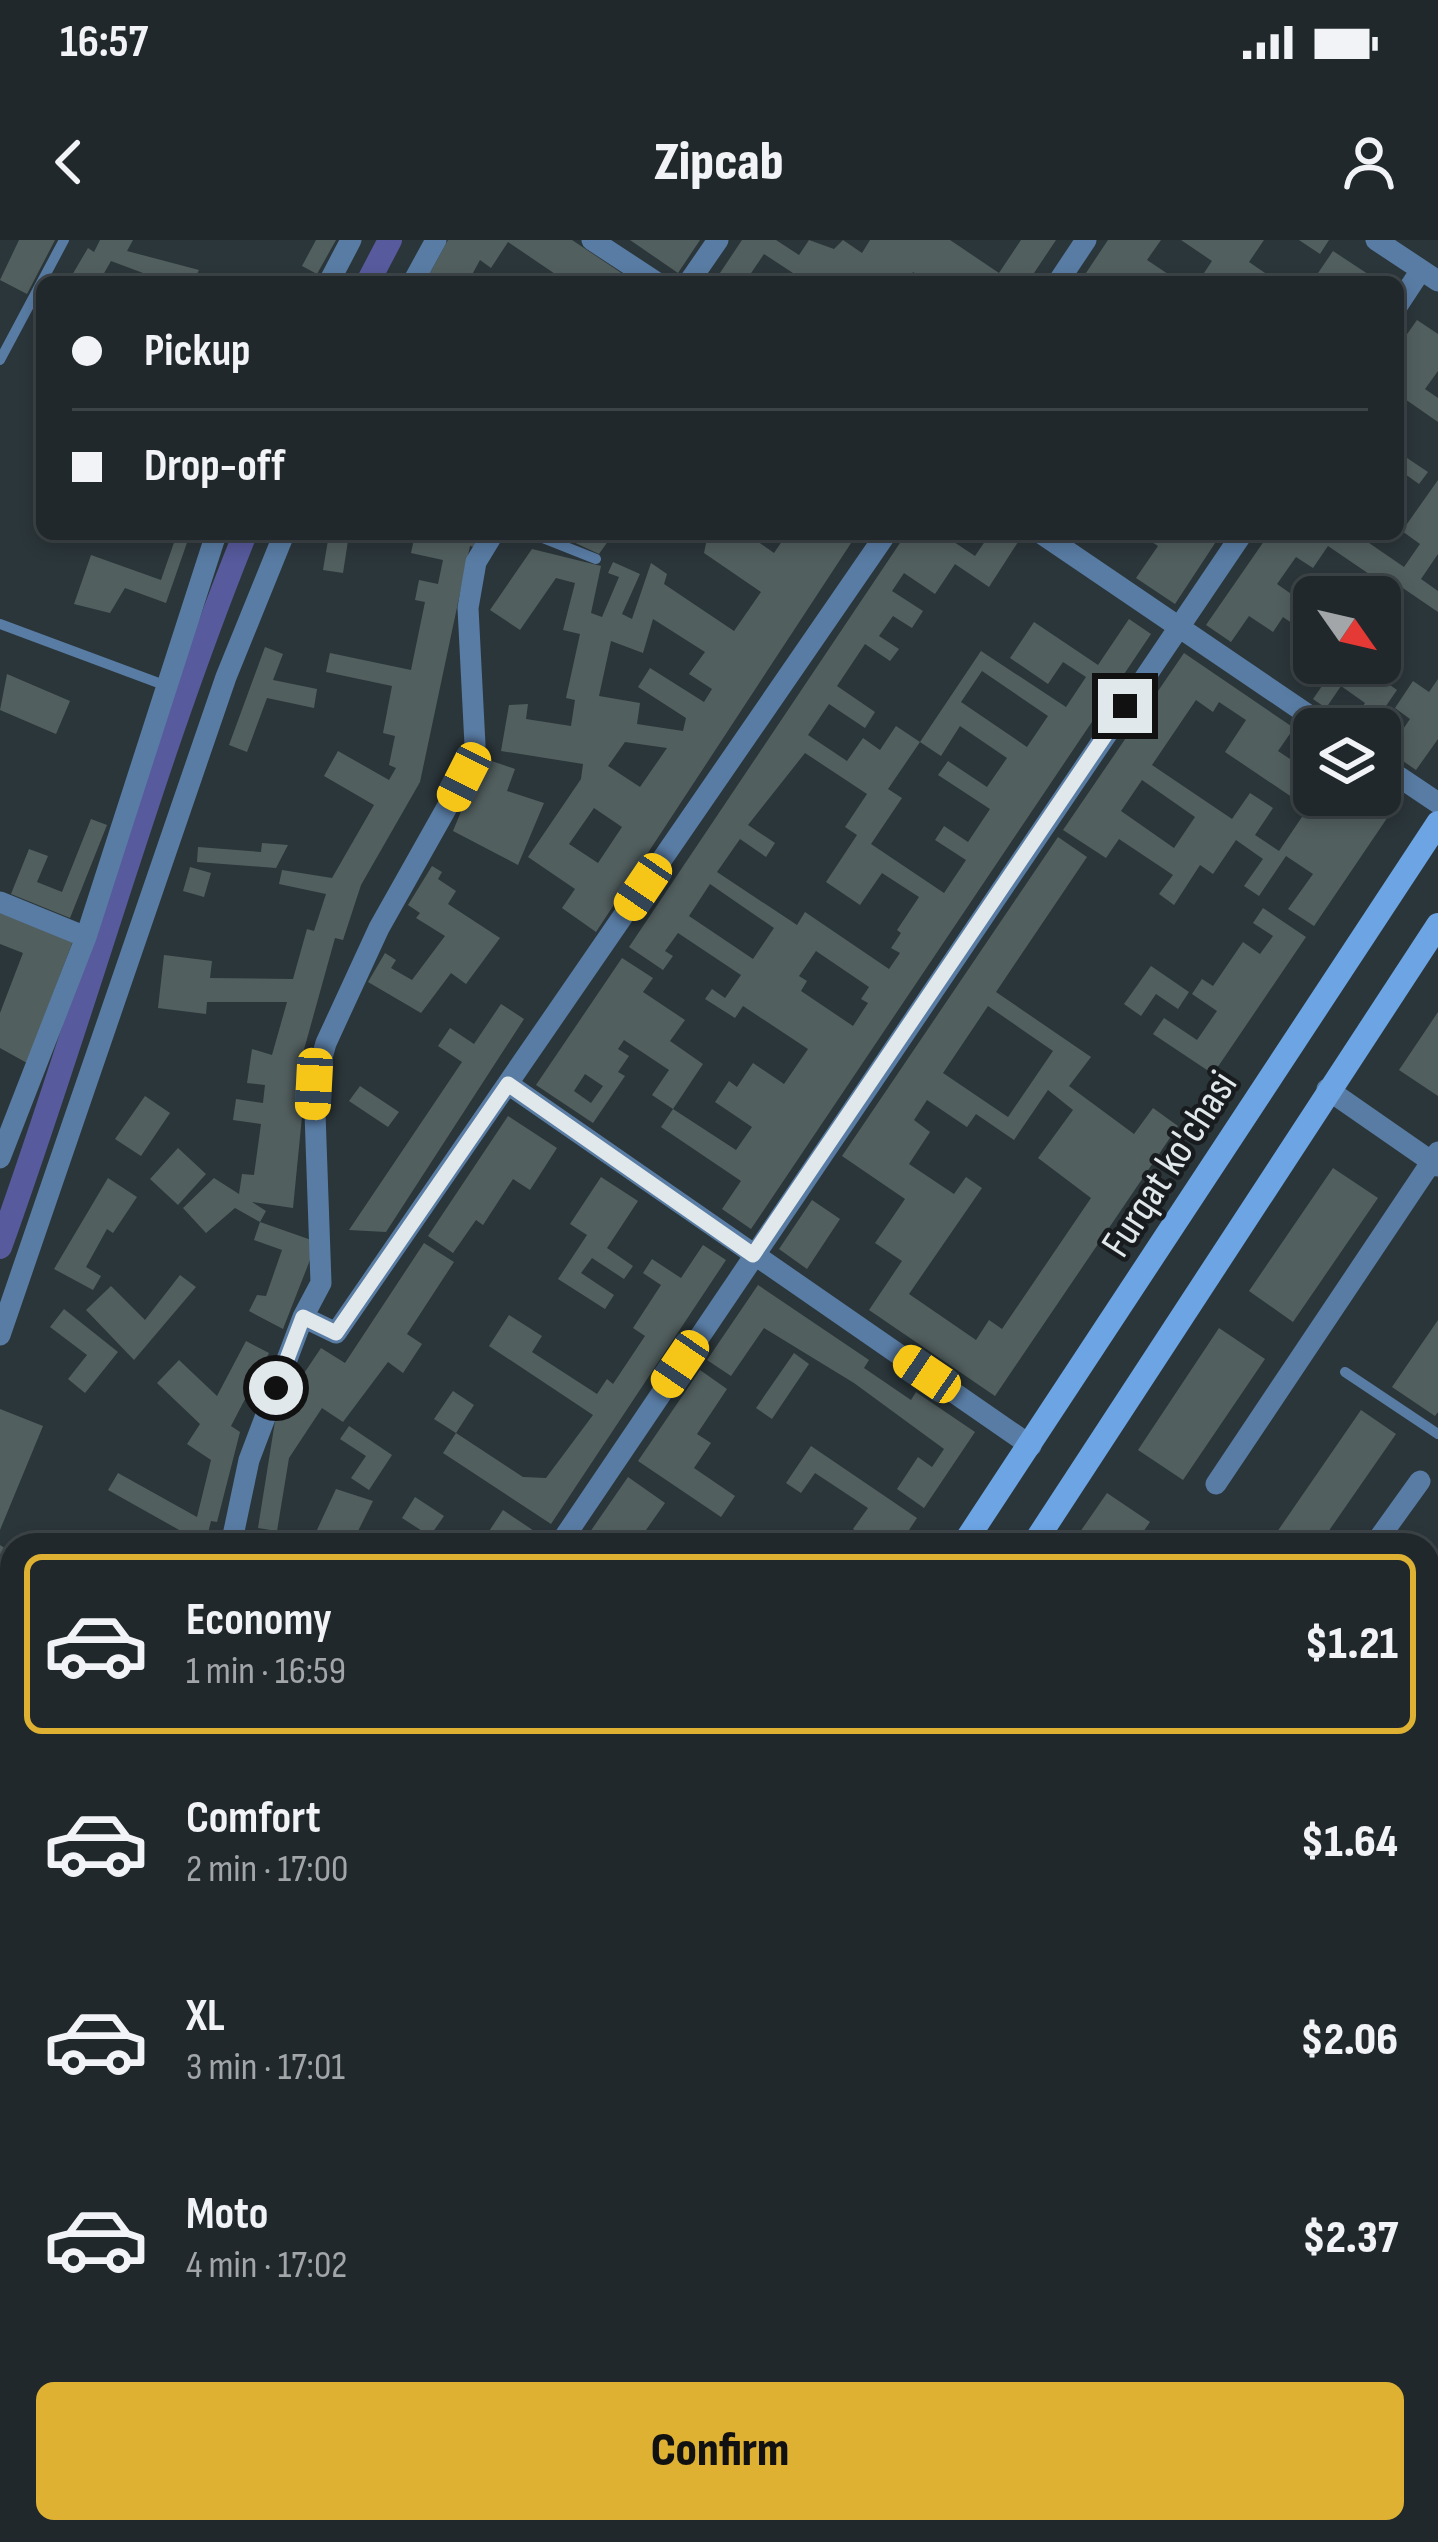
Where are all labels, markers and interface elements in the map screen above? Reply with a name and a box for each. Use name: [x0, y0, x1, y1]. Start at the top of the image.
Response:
text: 16:57: [60, 15, 148, 70]
icon: back: [36, 129, 102, 195]
icon: person: [1336, 129, 1402, 195]
text: Zipcab: [654, 130, 784, 195]
text: Pickup: [144, 324, 251, 379]
text: Drop-off: [144, 439, 285, 494]
north arrow: [1293, 576, 1401, 684]
map controls: [1293, 576, 1401, 816]
route end: [1098, 679, 1152, 733]
button: layers: [1293, 708, 1401, 816]
car: [432, 737, 496, 817]
car: [608, 847, 678, 927]
car: [294, 1047, 334, 1121]
street label: Furqat ko'chasi: [1091, 1062, 1249, 1267]
car: [645, 1324, 715, 1404]
car: [887, 1339, 967, 1409]
route start: [249, 1361, 303, 1415]
icon: car: [42, 1590, 150, 1698]
text: Economy: [186, 1593, 332, 1648]
text: $1.21: [1305, 1617, 1398, 1672]
text: 1 min · 16:59: [186, 1648, 346, 1695]
icon: car: [42, 1788, 150, 1896]
text: Comfort: [186, 1791, 321, 1846]
text: $1.64: [1301, 1815, 1398, 1870]
text: 2 min · 17:00: [186, 1846, 348, 1893]
icon: car: [42, 1986, 150, 2094]
text: XL: [186, 1989, 225, 2044]
text: $2.06: [1300, 2013, 1398, 2068]
text: 3 min · 17:01: [186, 2044, 345, 2091]
icon: car: [42, 2184, 150, 2292]
text: Moto: [186, 2187, 268, 2242]
text: $2.37: [1302, 2211, 1398, 2266]
text: 4 min · 17:02: [186, 2242, 347, 2289]
button: Confirm: [36, 2382, 1404, 2520]

